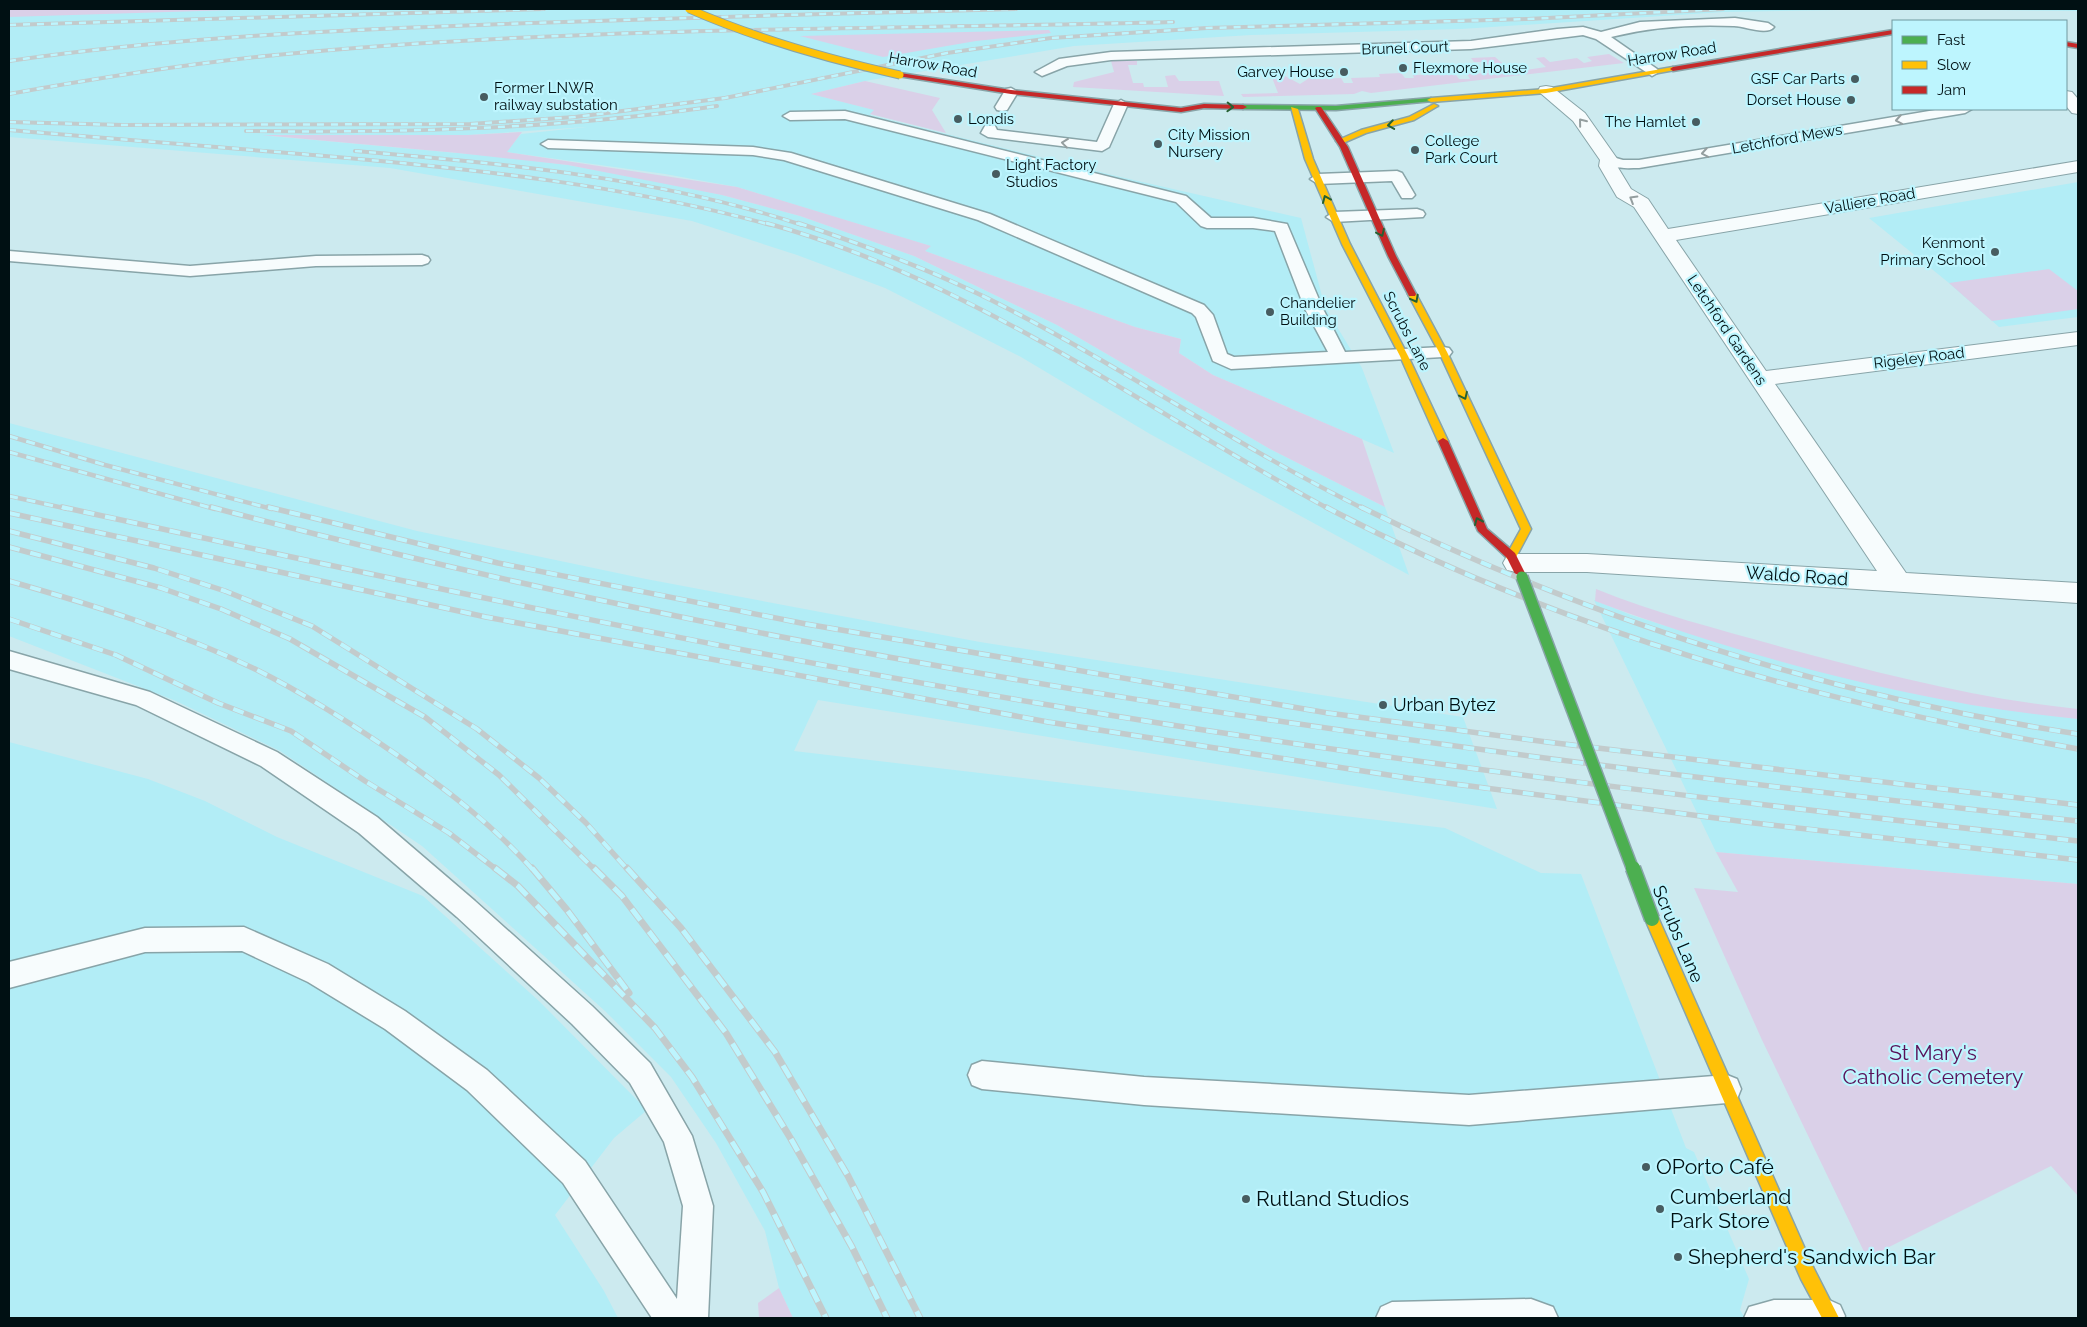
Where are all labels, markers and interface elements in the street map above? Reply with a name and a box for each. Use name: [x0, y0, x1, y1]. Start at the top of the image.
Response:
legend: [1892, 20, 2067, 110]
text: Fast: [1937, 31, 1965, 49]
street label: Brunel Court: [1361, 37, 1449, 59]
street label: Harrow Road: [1626, 38, 1718, 70]
street label: Harrow Road: [887, 48, 979, 82]
text: Slow: [1937, 56, 1971, 74]
place label: Flexmore House: [1413, 59, 1527, 77]
marker: Flexmore House: [1397, 62, 1409, 74]
place label: Garvey House: [1237, 63, 1334, 81]
marker: Garvey House: [1338, 66, 1350, 78]
place label: GSF Car Parts: [1751, 70, 1845, 88]
marker: GSF Car Parts: [1849, 73, 1861, 85]
place label: Former LNWR railway substation: [494, 79, 618, 114]
text: Jam: [1937, 81, 1966, 99]
marker: Former LNWR railway substation: [478, 91, 490, 103]
place label: Dorset House: [1746, 91, 1841, 109]
marker: Dorset House: [1845, 94, 1857, 106]
one-way arrow: [1226, 101, 1234, 112]
place label: Londis: [968, 110, 1014, 128]
marker: Londis: [952, 113, 964, 125]
place label: The Hamlet: [1605, 113, 1686, 131]
one-way arrow: [1895, 114, 1904, 124]
marker: The Hamlet: [1690, 116, 1702, 128]
one-way arrow: [1578, 118, 1587, 127]
one-way arrow: [1387, 120, 1395, 130]
street label: Letchford Mews: [1730, 120, 1844, 158]
place label: City Mission Nursery: [1168, 126, 1250, 161]
place label: College Park Court: [1425, 132, 1498, 167]
one-way arrow: [1061, 138, 1069, 149]
marker: City Mission Nursery: [1152, 138, 1164, 150]
marker: College Park Court: [1409, 144, 1421, 156]
one-way arrow: [1700, 147, 1709, 157]
place label: Light Factory Studios: [1006, 156, 1096, 191]
marker: Light Factory Studios: [990, 168, 1002, 180]
street label: Valliere Road: [1823, 184, 1917, 218]
one-way arrow: [1322, 195, 1333, 204]
one-way arrow: [1629, 195, 1638, 205]
one-way arrow: [1375, 228, 1386, 237]
place label: Kenmont Primary School: [1880, 234, 1986, 269]
marker: Kenmont Primary School: [1989, 246, 2001, 258]
street label: Letchford Gardens: [1683, 271, 1771, 389]
street label: Scrubs Lane: [1379, 288, 1435, 374]
place label: Chandelier Building: [1280, 294, 1356, 329]
one-way arrow: [1409, 294, 1419, 303]
marker: Chandelier Building: [1264, 306, 1276, 318]
street label: Rigeley Road: [1873, 344, 1965, 372]
one-way arrow: [1458, 391, 1468, 400]
one-way arrow: [1474, 517, 1485, 526]
street label: Waldo Road: [1745, 561, 1849, 590]
place label: Urban Bytez: [1393, 694, 1496, 715]
marker: Urban Bytez: [1377, 699, 1389, 711]
street label: Scrubs Lane: [1649, 882, 1709, 986]
park label: St Mary's Catholic Cemetery: [1843, 1040, 2023, 1089]
place label: OPorto Café: [1656, 1154, 1774, 1179]
marker: OPorto Café: [1640, 1161, 1652, 1173]
place label: Cumberland Park Store: [1670, 1184, 1791, 1233]
place label: Rutland Studios: [1256, 1186, 1409, 1211]
marker: Rutland Studios: [1240, 1193, 1252, 1205]
marker: Cumberland Park Store: [1654, 1203, 1666, 1215]
place label: Shepherd's Sandwich Bar: [1688, 1244, 1936, 1269]
marker: Shepherd's Sandwich Bar: [1672, 1251, 1684, 1263]

